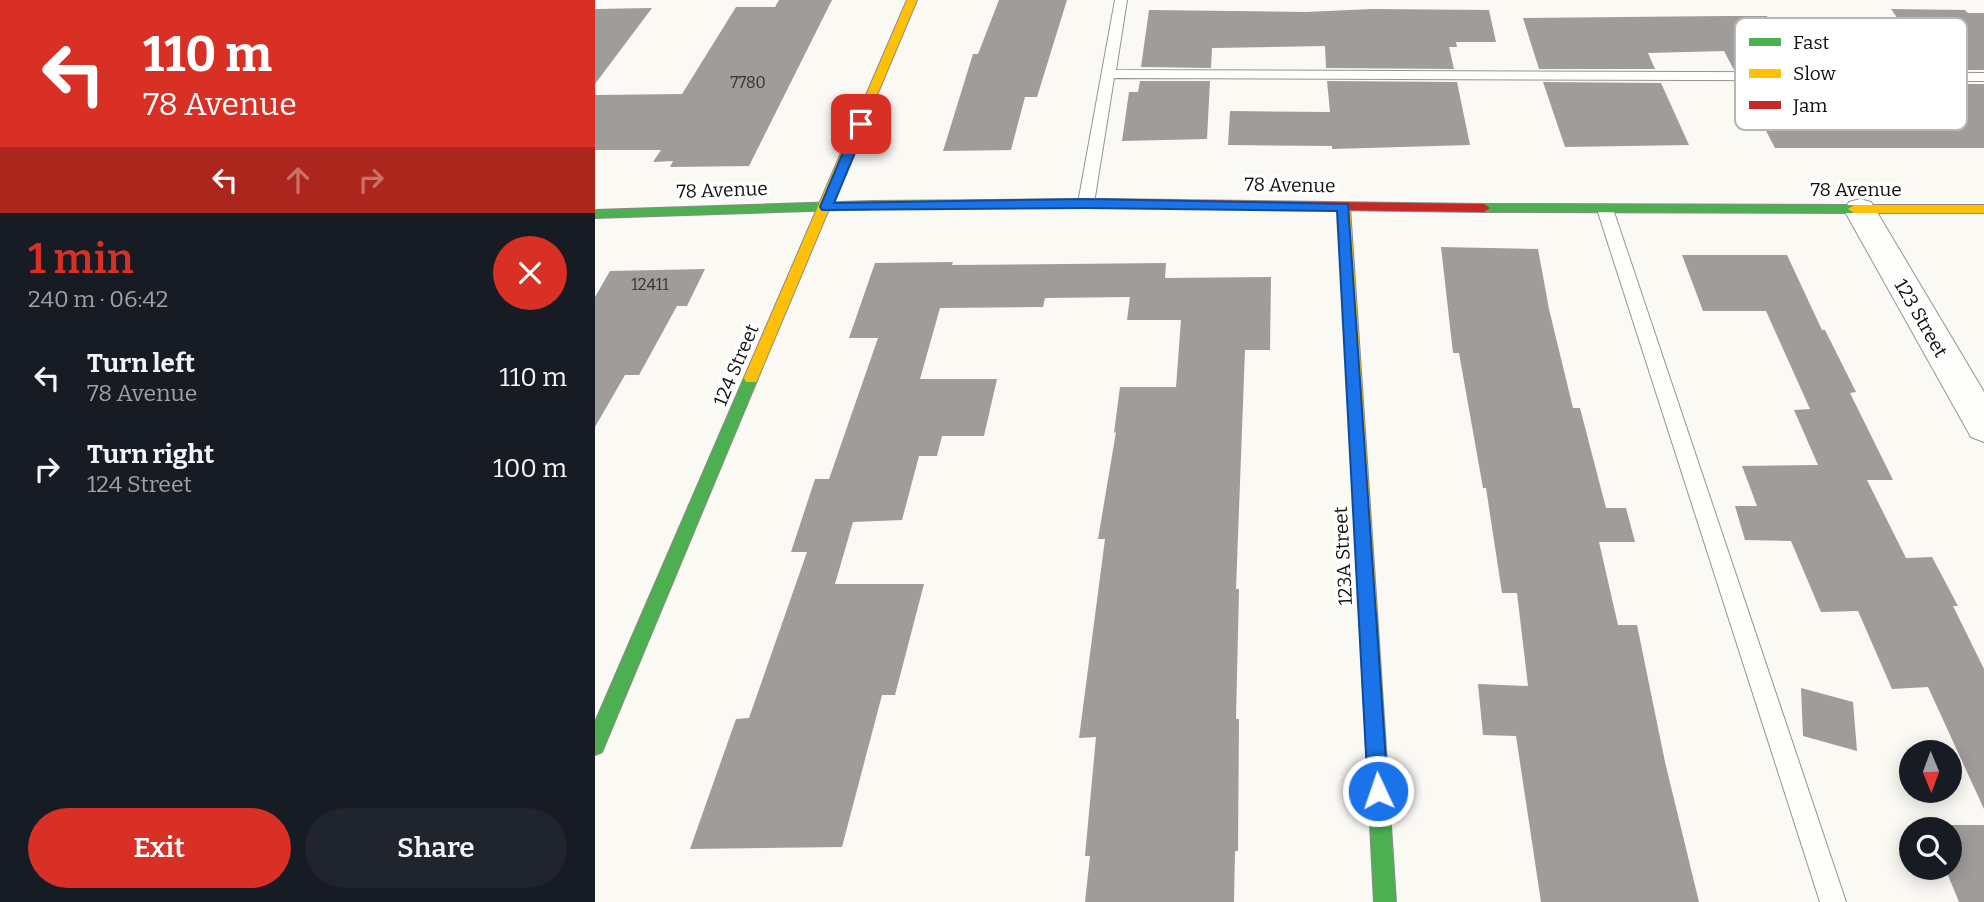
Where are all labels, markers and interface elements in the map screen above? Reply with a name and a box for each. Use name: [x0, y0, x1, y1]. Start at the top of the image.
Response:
legend: [1735, 18, 1967, 130]
text: 110 m: [143, 25, 272, 84]
icon: left: [28, 28, 119, 119]
text: Fast: [1793, 31, 1830, 54]
text: Slow: [1793, 62, 1836, 85]
house number: 7780: [730, 73, 766, 92]
text: 78 Avenue: [143, 85, 297, 123]
pin: [831, 94, 891, 154]
text: Jam: [1792, 94, 1827, 117]
icon: arrive: [842, 105, 880, 143]
icon: left: [206, 161, 244, 199]
icon: ahead: [279, 161, 317, 199]
icon: right: [352, 161, 390, 199]
street label: 78 Avenue: [1244, 173, 1336, 197]
street label: 78 Avenue: [676, 177, 768, 203]
street label: 78 Avenue: [1810, 178, 1902, 201]
text: 1 min: [28, 234, 134, 284]
button: close: [493, 236, 567, 310]
house number: 12411: [631, 275, 669, 294]
street label: 123 Street: [1889, 275, 1953, 361]
text: 240 m · 06:42: [28, 285, 168, 313]
street label: 124 Street: [708, 321, 764, 409]
text: Turn left: [87, 348, 195, 379]
icon: left: [28, 359, 66, 397]
text: 110 m: [499, 362, 567, 393]
text: 78 Avenue: [87, 379, 197, 407]
text: Turn right: [87, 439, 214, 470]
icon: right: [28, 450, 66, 488]
text: 100 m: [493, 453, 567, 484]
text: 124 Street: [87, 470, 192, 498]
street label: 123A Street: [1329, 506, 1357, 606]
north arrow: [1899, 740, 1962, 803]
map controls: [1899, 740, 1962, 880]
position arrow: [1341, 754, 1415, 828]
button: Exit: [28, 808, 291, 888]
button: Share: [305, 808, 567, 888]
button: search: [1899, 817, 1962, 880]

